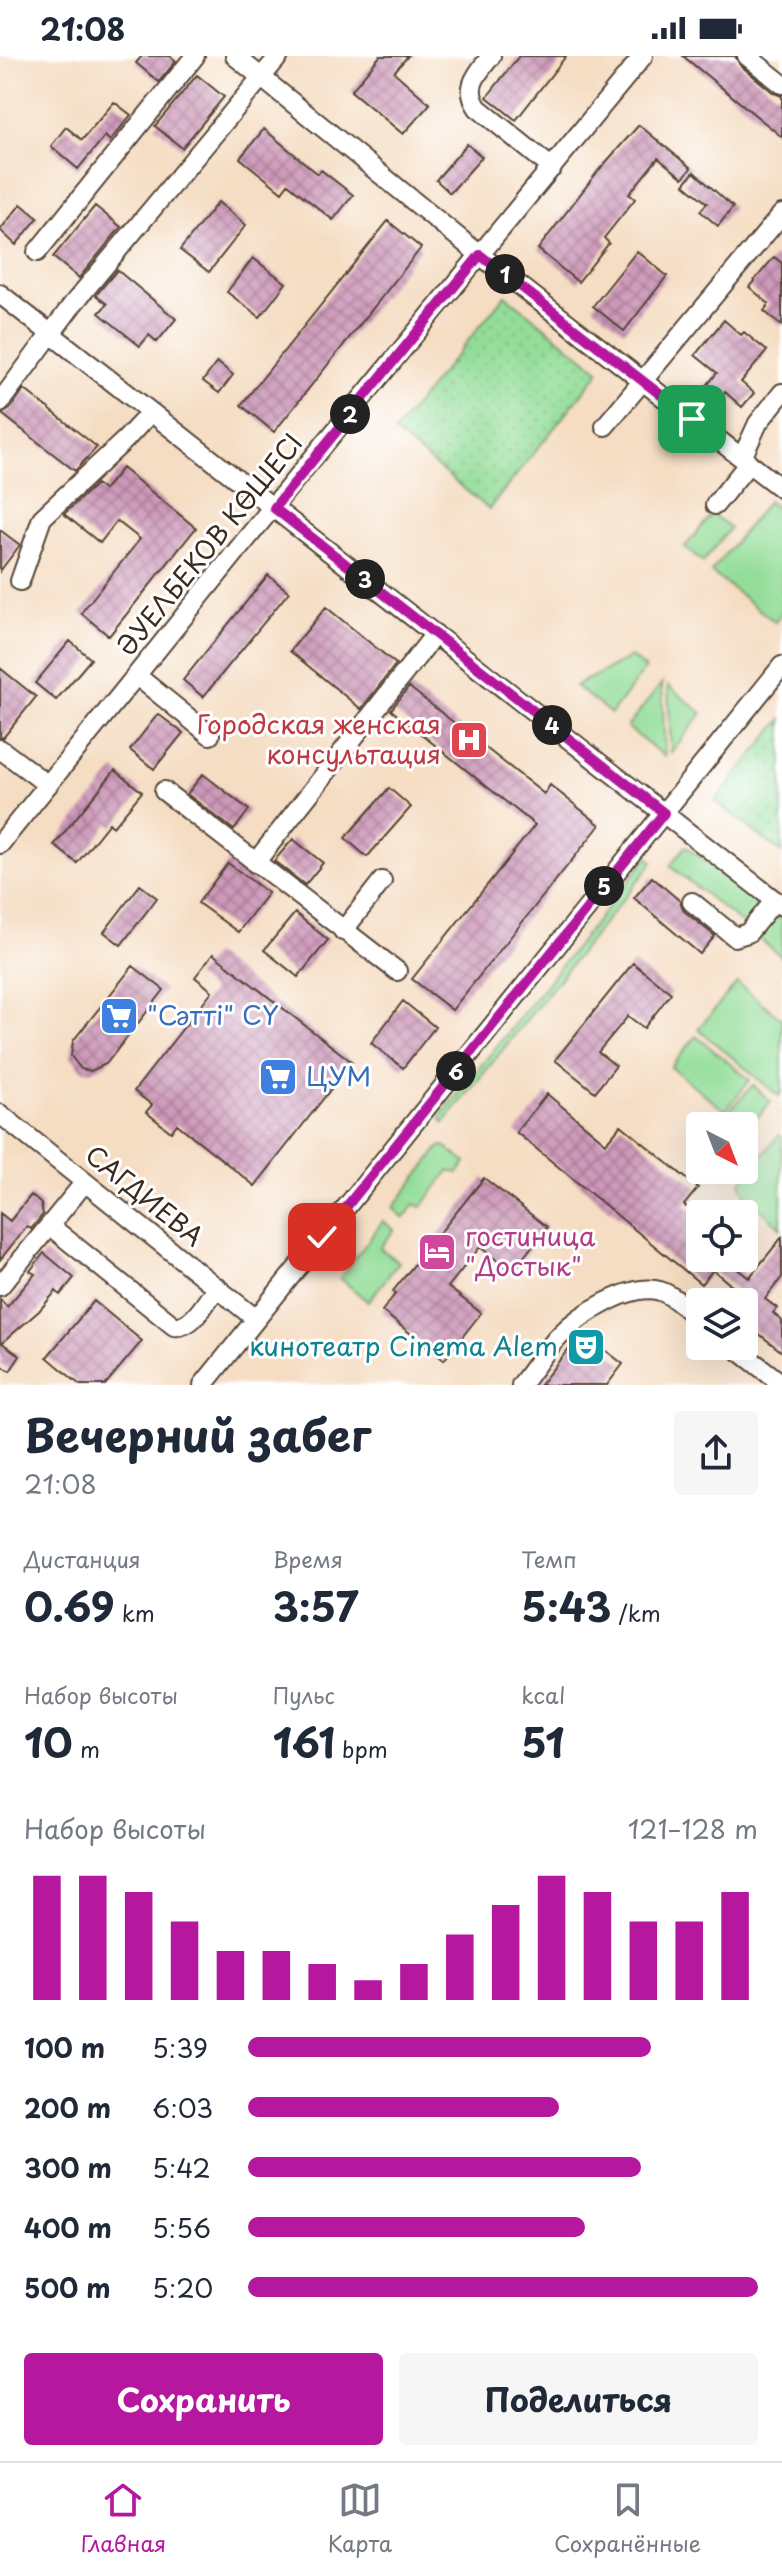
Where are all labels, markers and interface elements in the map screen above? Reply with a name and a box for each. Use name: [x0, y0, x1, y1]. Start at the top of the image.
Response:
text: 21:08: [40, 6, 125, 51]
pin: 1: [485, 254, 525, 294]
text: 1: [500, 257, 510, 290]
pin: [658, 385, 726, 453]
pin: 2: [330, 394, 370, 434]
text: 2: [342, 397, 358, 430]
icon: arrive: [670, 397, 714, 441]
street label: ӘУЕЛБЕКОВ КӨШЕСІ: [107, 424, 311, 664]
pin: 3: [345, 559, 385, 599]
text: 3: [358, 562, 372, 595]
place label: Городская женская консультация: [197, 704, 441, 773]
pin: 4: [532, 705, 572, 745]
text: 4: [545, 708, 559, 741]
hospital icon: Городская женская консультация: [448, 719, 490, 761]
pin: 5: [584, 866, 624, 906]
text: 5: [597, 869, 611, 902]
supermarket icon: "Сәтті" СY: [98, 995, 140, 1037]
place label: "Сәтті" СY: [147, 995, 279, 1034]
pin: 6: [436, 1051, 476, 1091]
text: 6: [448, 1054, 464, 1087]
supermarket icon: ЦУМ: [257, 1056, 299, 1098]
place label: ЦУМ: [306, 1056, 371, 1095]
north arrow: [686, 1112, 758, 1184]
map controls: [686, 1112, 758, 1360]
street label: САГДИЕВА: [77, 1135, 213, 1255]
button: locate: [686, 1200, 758, 1272]
pin: [288, 1203, 356, 1271]
icon: check: [300, 1215, 344, 1259]
place label: гостиница "Достык": [465, 1216, 596, 1285]
hotel icon: гостиница "Достык": [416, 1231, 458, 1273]
button: layers: [686, 1288, 758, 1360]
place label: кинотеатр Cinema Alem: [249, 1326, 558, 1365]
theatre icon: кинотеатр Cinema Alem: [565, 1326, 607, 1368]
text: Вечерний забег: [24, 1401, 371, 1467]
button: share: [674, 1411, 758, 1495]
text: 21:08: [24, 1464, 97, 1503]
text: Дистанция: [24, 1542, 141, 1575]
text: Время: [273, 1542, 343, 1575]
text: Темп: [521, 1542, 577, 1575]
text: 0.69: [24, 1575, 115, 1636]
text: 3:57: [273, 1575, 359, 1636]
text: 5:43: [521, 1575, 611, 1636]
text: km: [115, 1596, 155, 1629]
text: /km: [611, 1596, 661, 1629]
text: Набор высоты: [24, 1678, 178, 1711]
text: Пульс: [273, 1678, 335, 1711]
text: kcal: [521, 1678, 565, 1711]
text: 10: [24, 1711, 73, 1772]
text: 161: [273, 1711, 335, 1772]
text: 51: [521, 1711, 564, 1772]
text: m: [73, 1732, 100, 1765]
text: bpm: [335, 1732, 388, 1765]
text: Набор высоты: [24, 1809, 206, 1848]
text: 121–128 m: [628, 1809, 758, 1848]
text: 100 m: [24, 2028, 105, 2067]
text: 5:39: [152, 2028, 208, 2067]
text: 200 m: [24, 2088, 111, 2127]
text: 6:03: [152, 2088, 213, 2127]
text: 300 m: [24, 2148, 112, 2187]
text: 5:42: [152, 2148, 211, 2187]
text: 400 m: [24, 2208, 112, 2247]
text: 5:56: [152, 2208, 211, 2247]
text: 500 m: [24, 2268, 110, 2307]
text: 5:20: [152, 2268, 213, 2307]
button: Сохранить: [24, 2353, 383, 2445]
button: Поделиться: [399, 2353, 758, 2445]
tab: Главная: [81, 2478, 166, 2559]
tab: Карта: [328, 2478, 392, 2559]
tab: Сохранённые: [554, 2478, 701, 2559]

